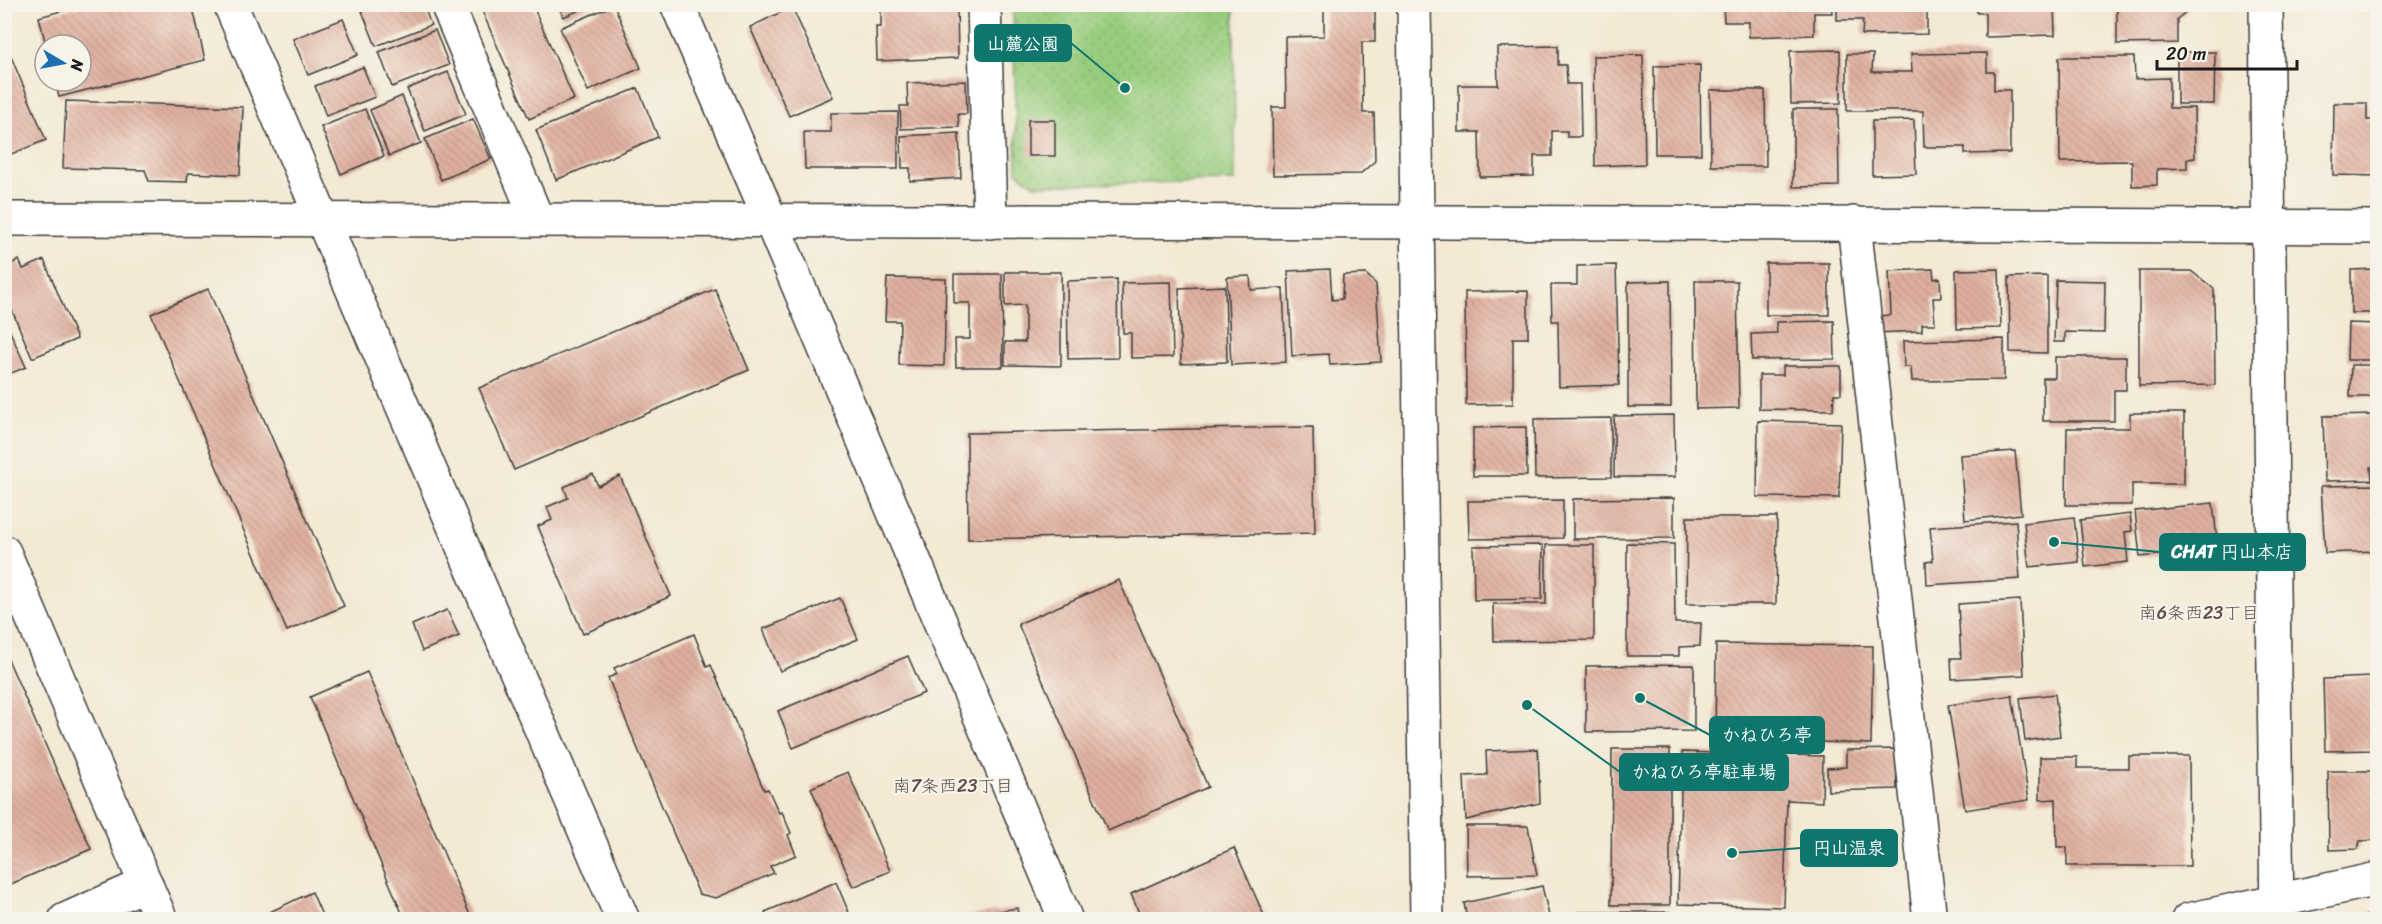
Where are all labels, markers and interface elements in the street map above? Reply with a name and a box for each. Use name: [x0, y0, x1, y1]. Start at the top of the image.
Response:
callout: 山麓公園: [975, 25, 1071, 61]
text: 山麓公園: [987, 28, 1059, 60]
north arrow: [33, 33, 93, 93]
scale bar: [2157, 33, 2296, 71]
text: 20 m: [2166, 38, 2206, 70]
text: N: [62, 57, 93, 74]
callout: CHAT 円山本店: [2160, 534, 2305, 570]
text: CHAT 円山本店: [2170, 536, 2293, 568]
district label: 南6条西23丁目: [2139, 597, 2259, 629]
callout: かねひろ亭: [1710, 717, 1824, 753]
text: かねひろ亭: [1722, 719, 1812, 751]
callout: かねひろ亭駐車場: [1620, 754, 1788, 790]
text: かねひろ亭駐車場: [1632, 756, 1776, 788]
district label: 南7条西23丁目: [893, 770, 1013, 802]
callout: 円山温泉: [1801, 830, 1897, 866]
text: 円山温泉: [1813, 832, 1885, 864]

